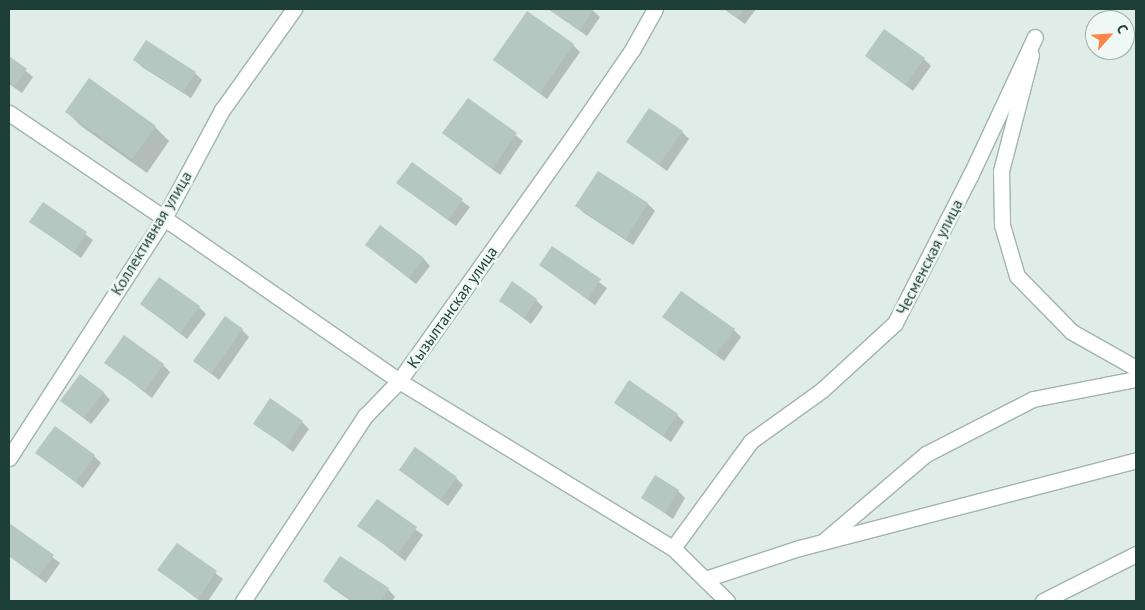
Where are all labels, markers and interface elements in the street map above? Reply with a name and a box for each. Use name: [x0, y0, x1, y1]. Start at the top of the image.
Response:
north arrow: [1085, 10, 1135, 60]
text: С: [1113, 21, 1132, 36]
street label: Коллективная улица: [106, 167, 196, 299]
street label: Чесменская улица: [892, 196, 966, 318]
street label: Кызылтанская улица: [403, 242, 501, 372]

